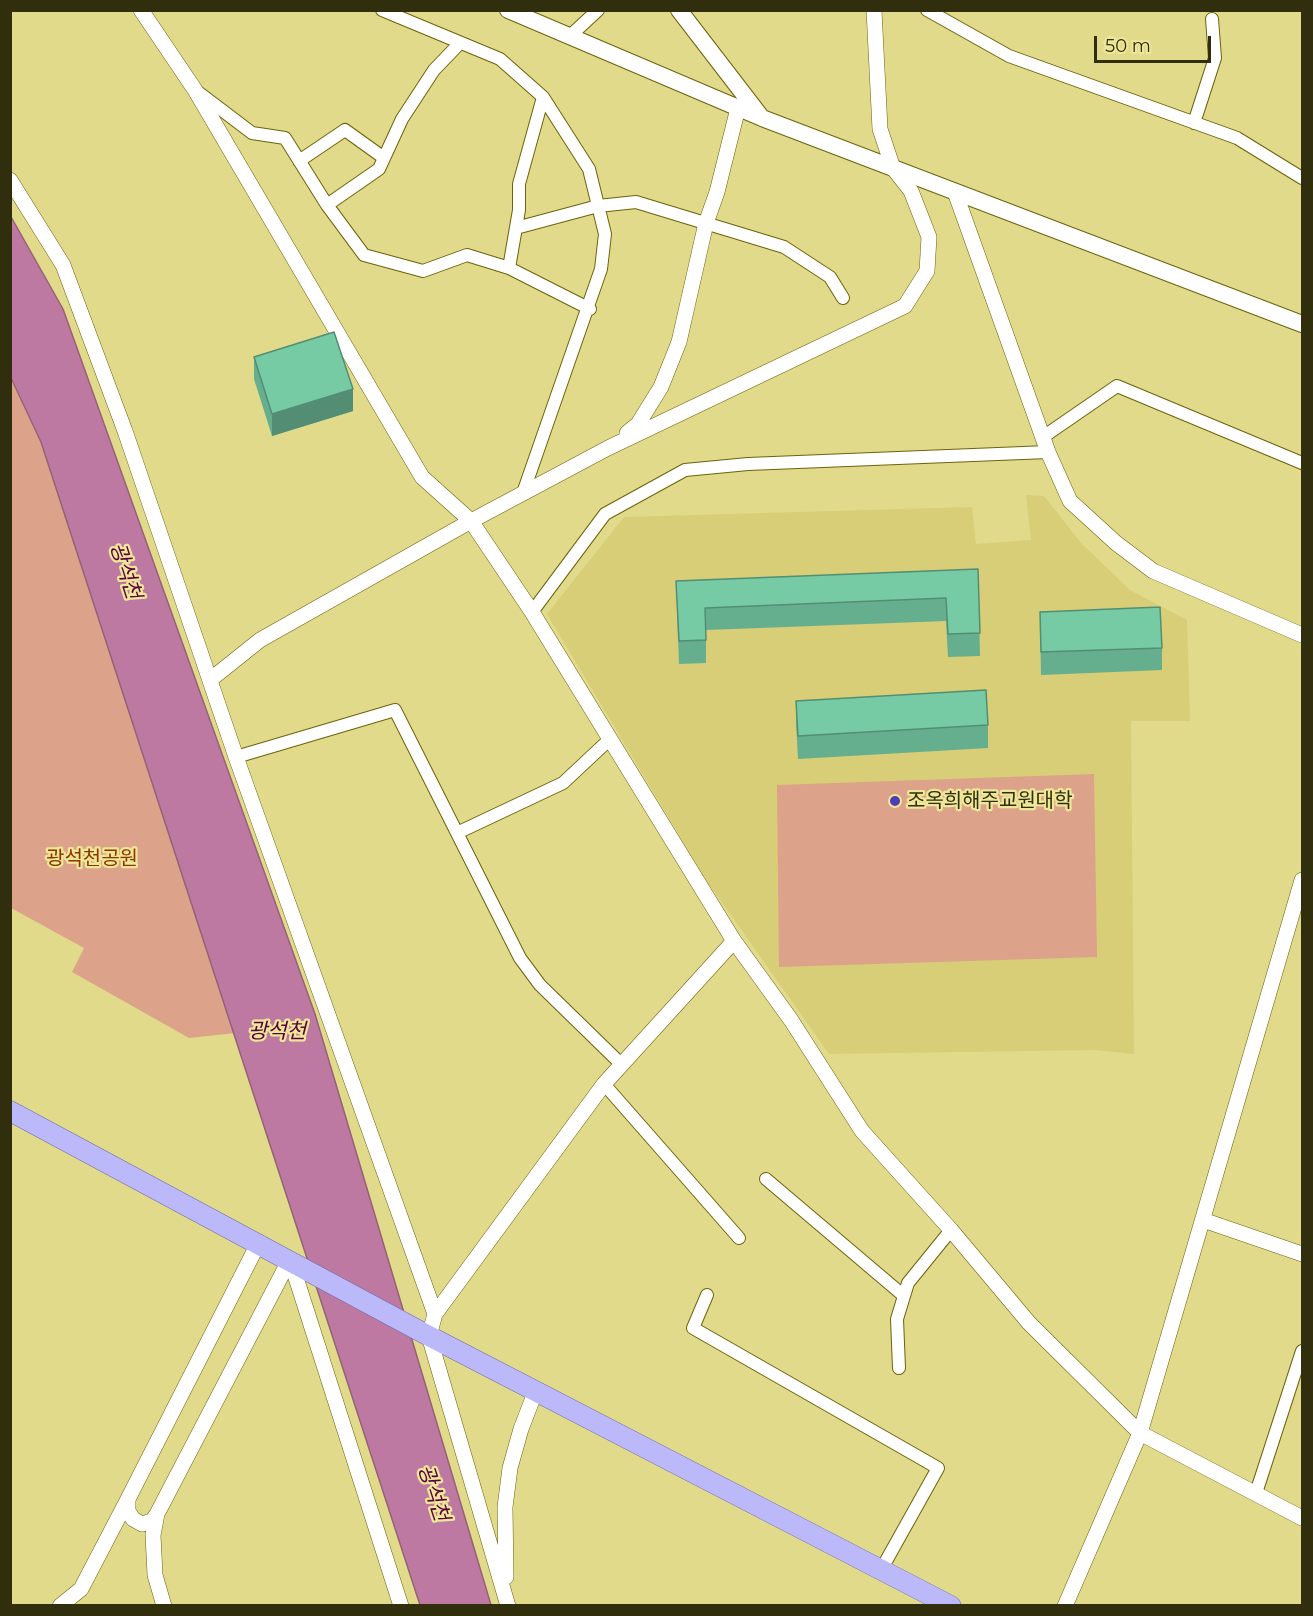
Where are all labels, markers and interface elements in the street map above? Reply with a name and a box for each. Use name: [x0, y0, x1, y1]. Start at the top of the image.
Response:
scale bar: [1097, 24, 1214, 62]
text: 50 m: [1105, 35, 1151, 57]
water label: 광석천: [104, 540, 146, 602]
place label: 조옥희해주교원대학: [907, 789, 1073, 813]
marker: 조옥희해주교원대학: [888, 794, 902, 808]
park label: 광석천공원: [46, 847, 138, 871]
water label: 광석천: [248, 1019, 306, 1045]
water label: 광석천: [412, 1462, 454, 1524]

